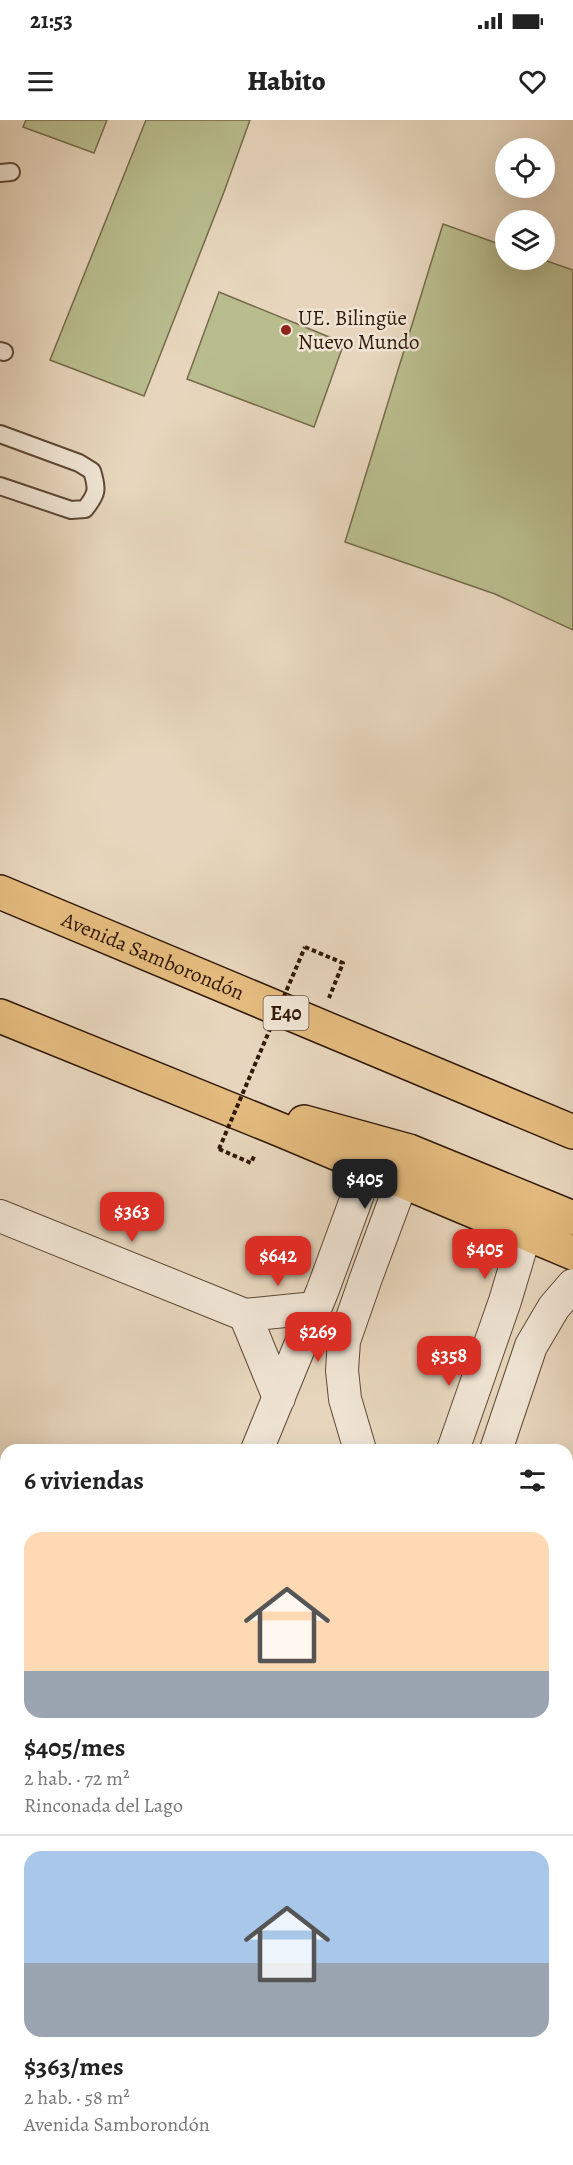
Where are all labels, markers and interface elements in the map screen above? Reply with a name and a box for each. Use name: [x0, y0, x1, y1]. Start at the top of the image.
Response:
text: 21:53: [30, 6, 73, 36]
text: Habito: [247, 63, 326, 99]
icon: menu: [24, 65, 57, 98]
icon: heart: [516, 65, 549, 98]
map controls: [495, 138, 555, 270]
button: locate: [495, 138, 555, 198]
button: layers: [495, 210, 555, 270]
place label: UE. Bilingüe Nuevo Mundo: [298, 304, 419, 356]
marker: UE. Bilingüe Nuevo Mundo: [279, 323, 293, 337]
street label: Avenida Samborondón: [57, 905, 249, 1007]
road number: E40: [264, 996, 308, 1030]
pin: $405: [329, 1159, 401, 1210]
text: $405: [346, 1165, 384, 1192]
pin: $363: [96, 1192, 168, 1243]
text: $363: [114, 1198, 150, 1225]
pin: $405: [449, 1229, 521, 1280]
text: $405: [466, 1235, 504, 1262]
pin: $642: [242, 1236, 314, 1287]
text: $642: [259, 1242, 297, 1269]
pin: $269: [282, 1312, 354, 1363]
text: $269: [299, 1318, 337, 1345]
pin: $358: [413, 1336, 485, 1387]
text: $358: [431, 1342, 467, 1369]
text: 6 viviendas: [24, 1463, 144, 1498]
icon: filters: [516, 1464, 549, 1497]
icon: home: [233, 1571, 341, 1679]
text: $405/mes: [24, 1730, 125, 1765]
text: 2 hab. · 72 m²: [24, 1765, 129, 1792]
text: Rinconada del Lago: [24, 1792, 183, 1819]
icon: home: [233, 1890, 341, 1998]
text: $363/mes: [24, 2049, 124, 2084]
text: 2 hab. · 58 m²: [24, 2084, 130, 2111]
text: Avenida Samborondón: [24, 2111, 210, 2138]

